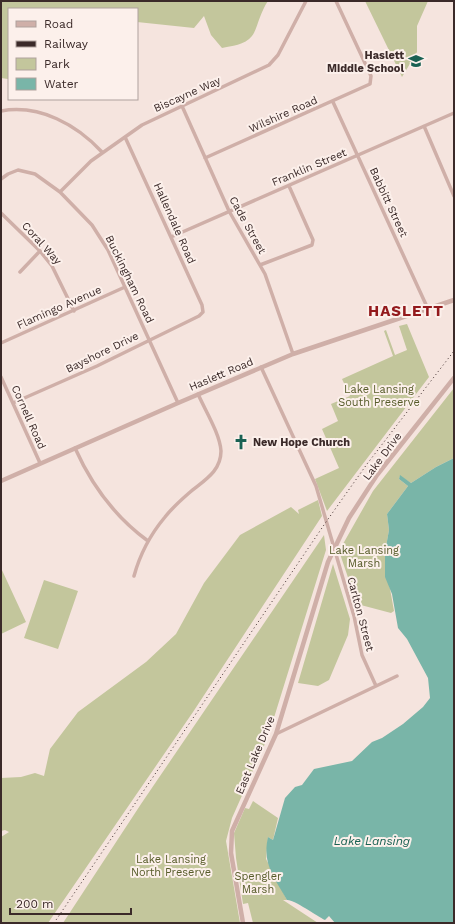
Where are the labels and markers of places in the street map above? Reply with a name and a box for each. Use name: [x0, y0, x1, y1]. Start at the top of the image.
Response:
place label: Haslett Middle School: [327, 49, 404, 75]
school or university icon: Haslett Middle School: [407, 52, 425, 70]
church icon: New Hope Church: [232, 433, 250, 451]
place label: New Hope Church: [253, 436, 350, 449]

